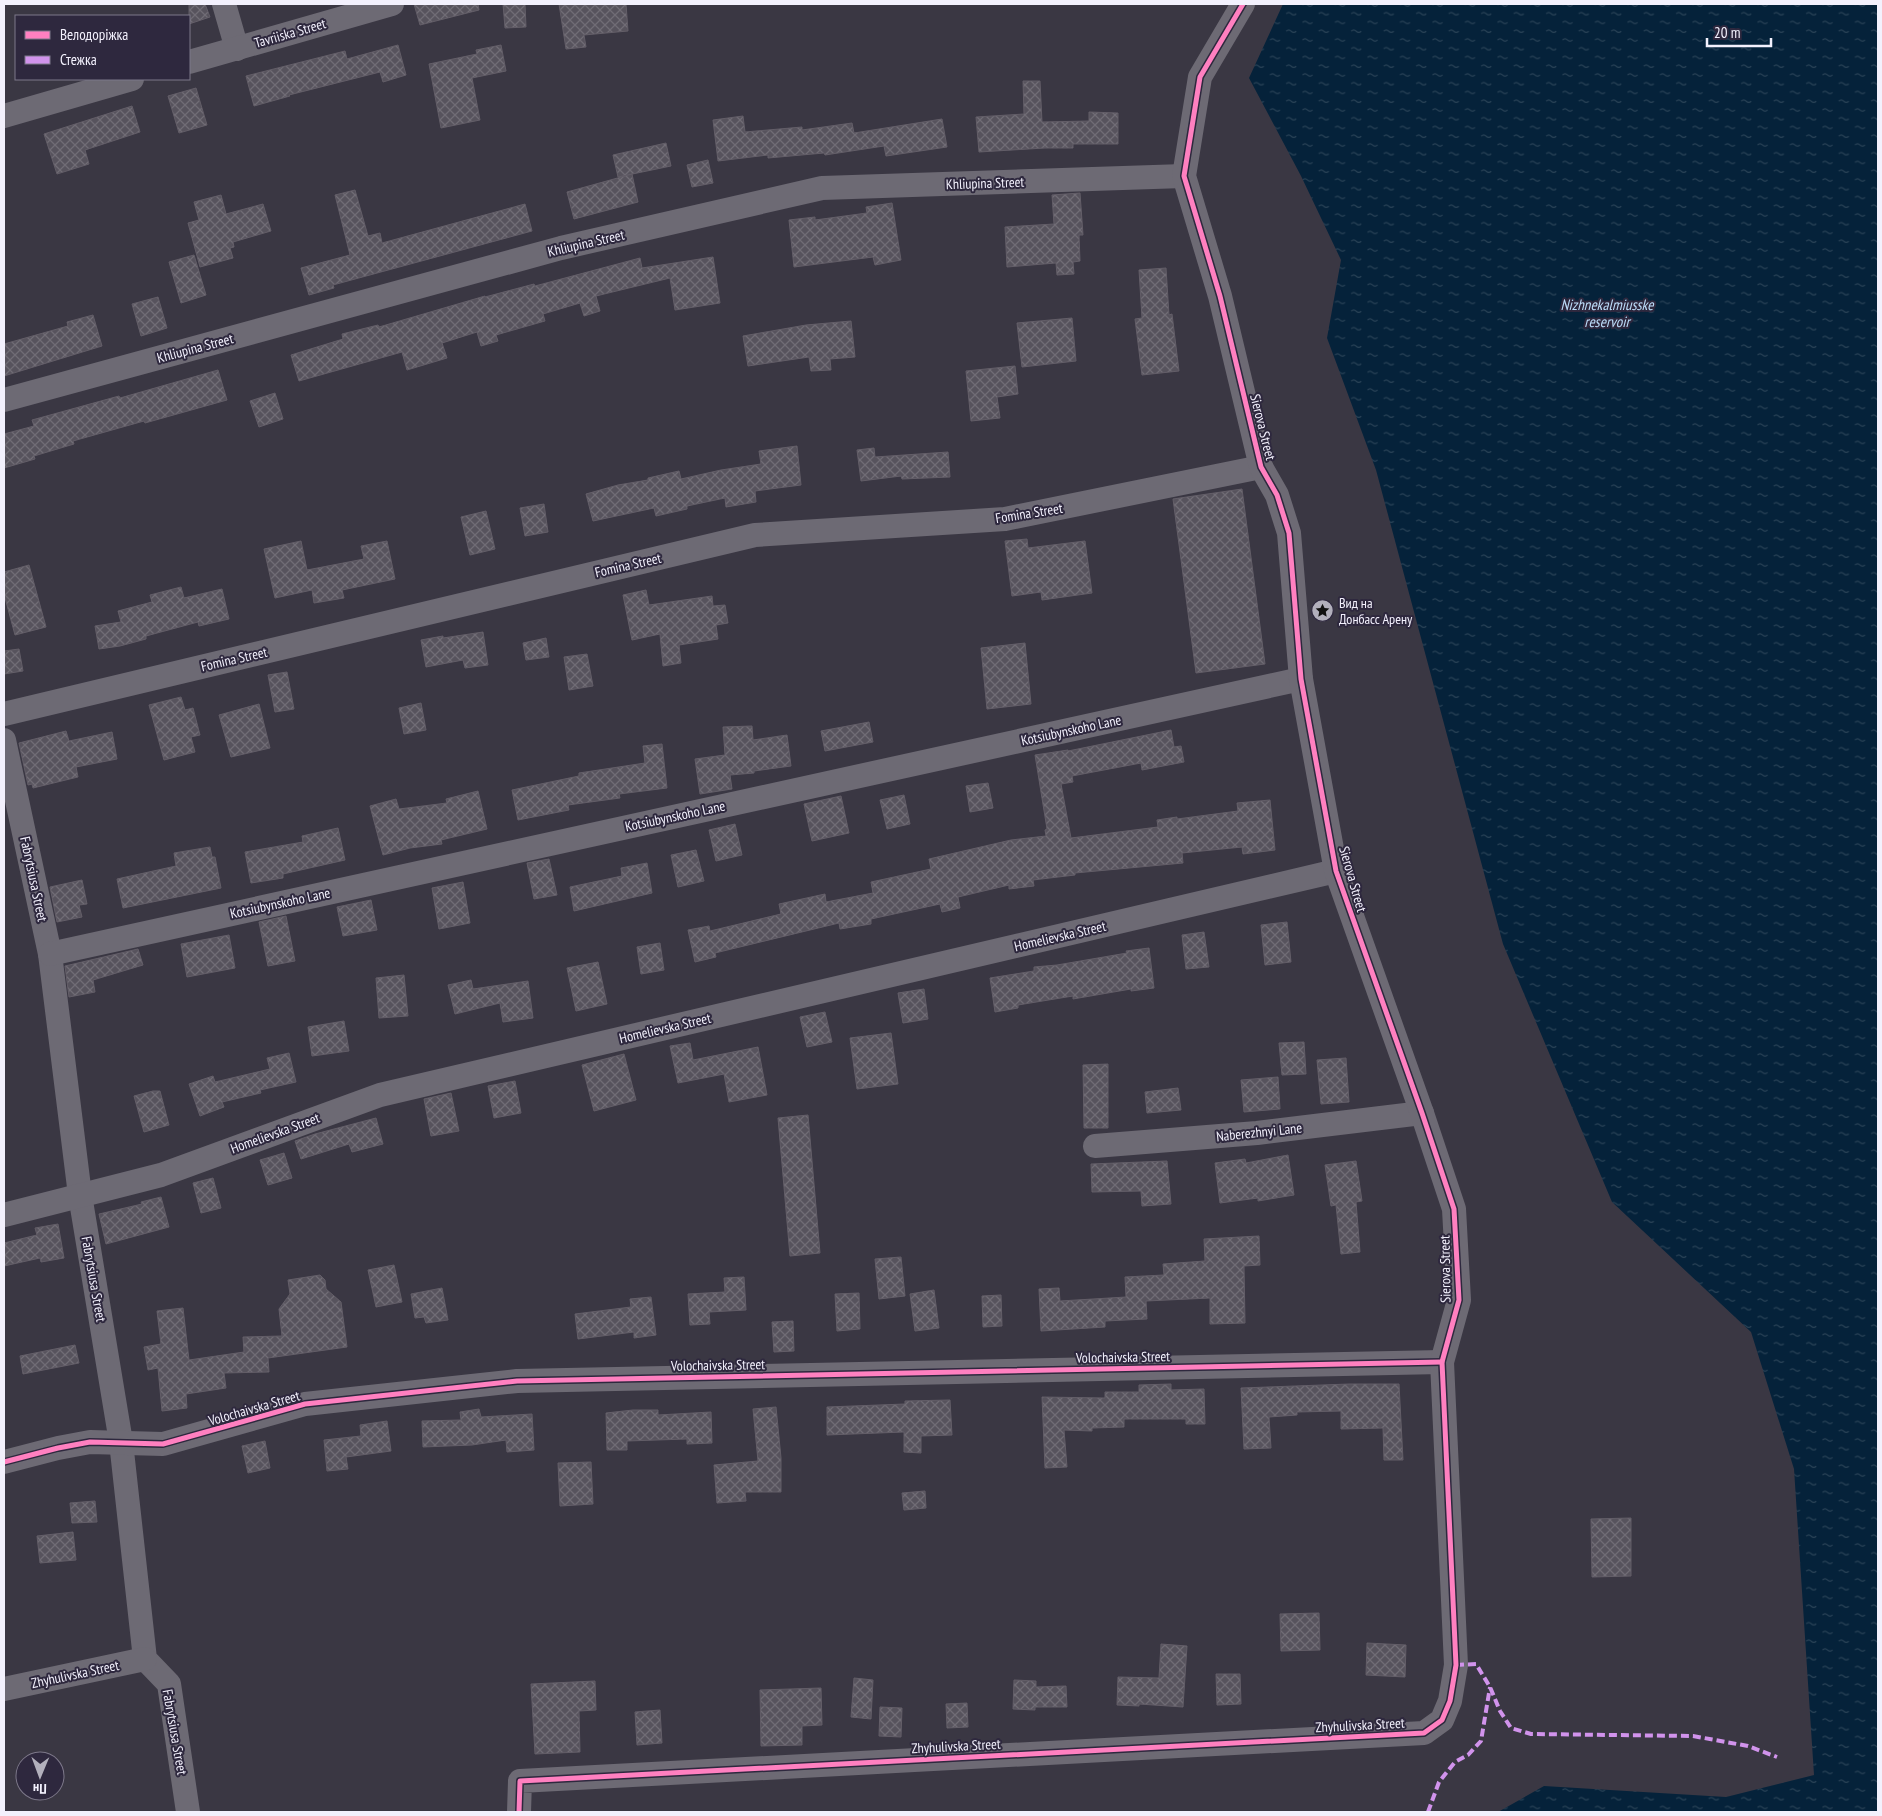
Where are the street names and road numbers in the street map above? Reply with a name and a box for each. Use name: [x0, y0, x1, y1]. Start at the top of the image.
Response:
street label: Tavriiska Street: [252, 14, 328, 52]
street label: Khliupina Street: [946, 173, 1025, 193]
street label: Khliupina Street: [546, 225, 626, 261]
street label: Khliupina Street: [155, 329, 235, 367]
street label: Sierova Street: [1246, 392, 1280, 462]
street label: Fomina Street: [994, 499, 1064, 527]
street label: Fomina Street: [593, 549, 663, 581]
street label: Fomina Street: [199, 643, 269, 675]
street label: Kotsiubynskoho Lane: [1019, 711, 1123, 749]
street label: Kotsiubynskoho Lane: [623, 797, 727, 835]
street label: Fabrytsiusa Street: [16, 835, 52, 923]
street label: Sierova Street: [1335, 844, 1371, 914]
street label: Kotsiubynskoho Lane: [228, 884, 332, 922]
street label: Homelievska Street: [1012, 917, 1108, 955]
street label: Homelievska Street: [617, 1009, 713, 1047]
street label: Homelievska Street: [228, 1109, 322, 1157]
street label: Naberezhnyi Lane: [1215, 1119, 1303, 1145]
street label: Fabrytsiusa Street: [78, 1235, 110, 1323]
street label: Sierova Street: [1435, 1235, 1455, 1303]
street label: Volochaivska Street: [1075, 1347, 1170, 1367]
street label: Volochaivska Street: [670, 1355, 765, 1375]
street label: Volochaivska Street: [205, 1386, 302, 1430]
street label: Zhyhulivska Street: [29, 1656, 121, 1692]
street label: Fabrytsiusa Street: [159, 1688, 191, 1776]
street label: Zhyhulivska Street: [1315, 1714, 1405, 1736]
street label: Zhyhulivska Street: [911, 1735, 1001, 1757]

